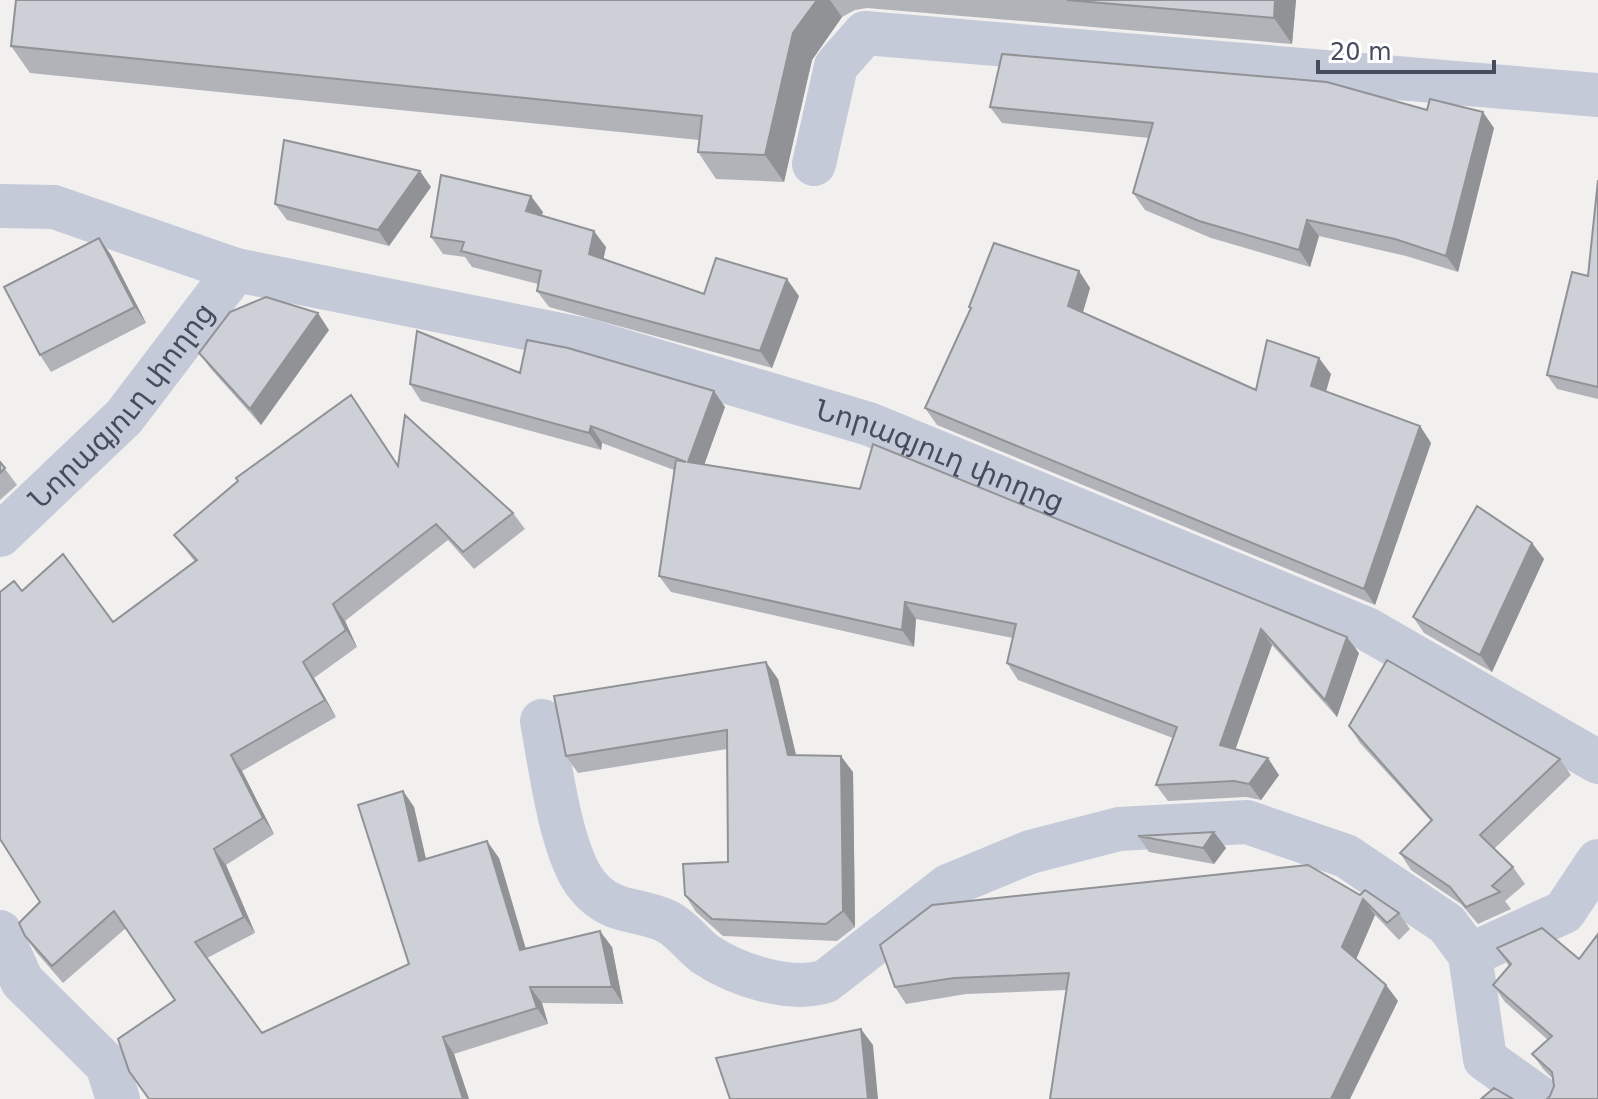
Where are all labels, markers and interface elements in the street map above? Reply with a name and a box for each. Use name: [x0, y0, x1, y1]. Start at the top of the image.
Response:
scale bar: [1318, 24, 1494, 74]
text: 20 m: [1330, 38, 1392, 66]
street label: Նորագյուղ փողոց: [22, 297, 221, 515]
street label: Նորագյուղ փողոց: [812, 393, 1069, 519]

